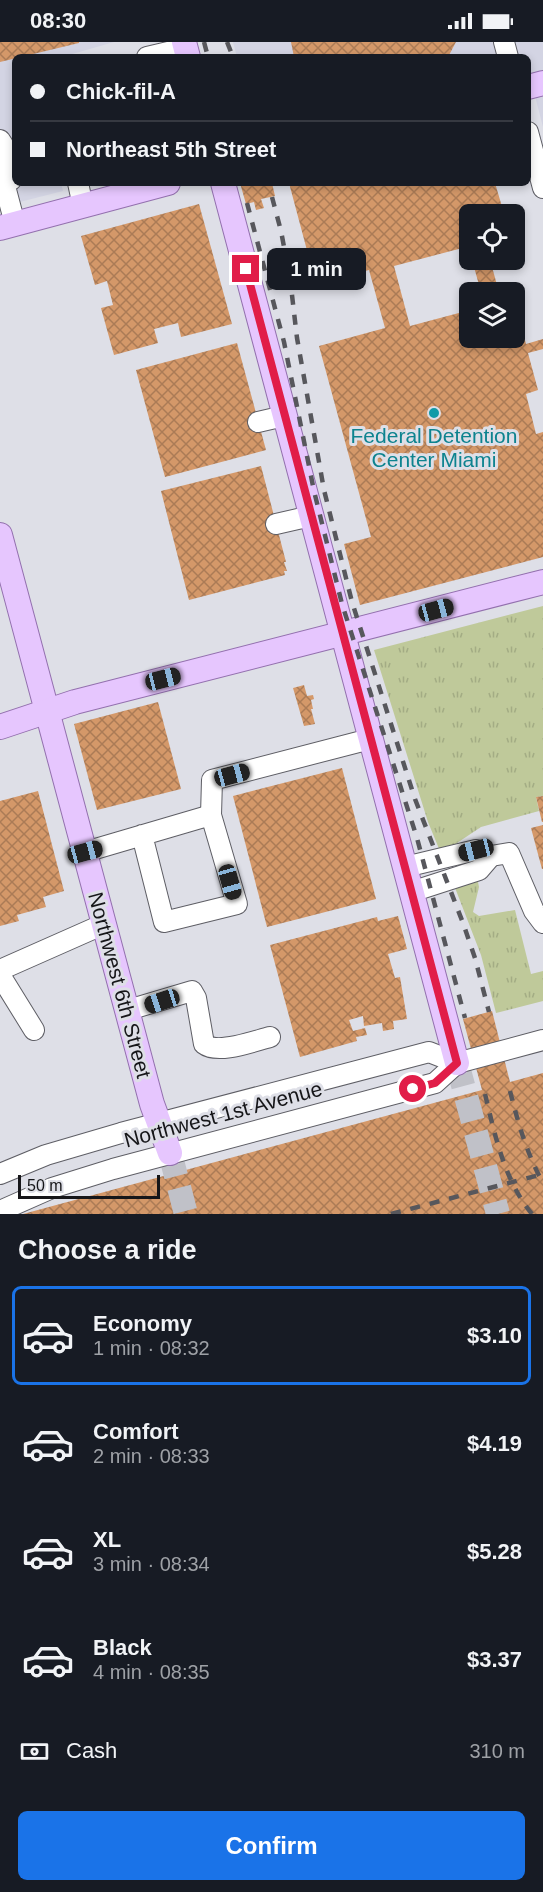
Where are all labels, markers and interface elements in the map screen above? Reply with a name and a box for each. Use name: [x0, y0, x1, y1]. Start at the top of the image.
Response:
text: 08:30: [30, 8, 86, 33]
text: Chick-fil-A: [66, 79, 176, 104]
text: Northeast 5th Street: [66, 137, 276, 162]
map controls: [459, 204, 525, 348]
button: locate: [459, 204, 525, 270]
callout: 1 min: [267, 248, 366, 290]
route end: [232, 255, 259, 282]
text: 1 min: [290, 258, 343, 280]
button: layers: [459, 282, 525, 348]
marker: Federal Detention Center Miami: [427, 406, 441, 420]
place label: Federal Detention Center Miami: [351, 424, 517, 471]
car: [416, 597, 456, 623]
car: [143, 666, 183, 692]
car: [212, 762, 252, 788]
car: [456, 837, 496, 863]
car: [65, 839, 105, 865]
car: [216, 862, 244, 902]
street label: Northwest 6th Street: [84, 890, 156, 1081]
car: [142, 987, 182, 1015]
route start: [399, 1075, 426, 1102]
street label: Northwest 1st Avenue: [122, 1077, 324, 1151]
scale bar: [18, 1172, 160, 1200]
text: 50 m: [27, 1177, 63, 1194]
text: Choose a ride: [18, 1235, 197, 1265]
icon: car: [21, 1309, 75, 1363]
text: Economy: [93, 1311, 192, 1336]
text: $3.10: [467, 1323, 522, 1348]
text: 1 min · 08:32: [93, 1337, 210, 1359]
icon: car: [21, 1417, 75, 1471]
text: Comfort: [93, 1419, 179, 1444]
text: $4.19: [467, 1431, 522, 1456]
text: 2 min · 08:33: [93, 1445, 210, 1467]
icon: car: [21, 1525, 75, 1579]
text: XL: [93, 1527, 121, 1552]
text: $5.28: [467, 1539, 522, 1564]
text: 3 min · 08:34: [93, 1553, 210, 1575]
icon: car: [21, 1633, 75, 1687]
text: Black: [93, 1635, 152, 1660]
text: $3.37: [467, 1647, 522, 1672]
text: 4 min · 08:35: [93, 1661, 210, 1683]
icon: cash: [18, 1735, 51, 1768]
text: Cash: [66, 1738, 117, 1763]
text: 310 m: [469, 1740, 525, 1762]
button: Confirm: [18, 1811, 525, 1880]

